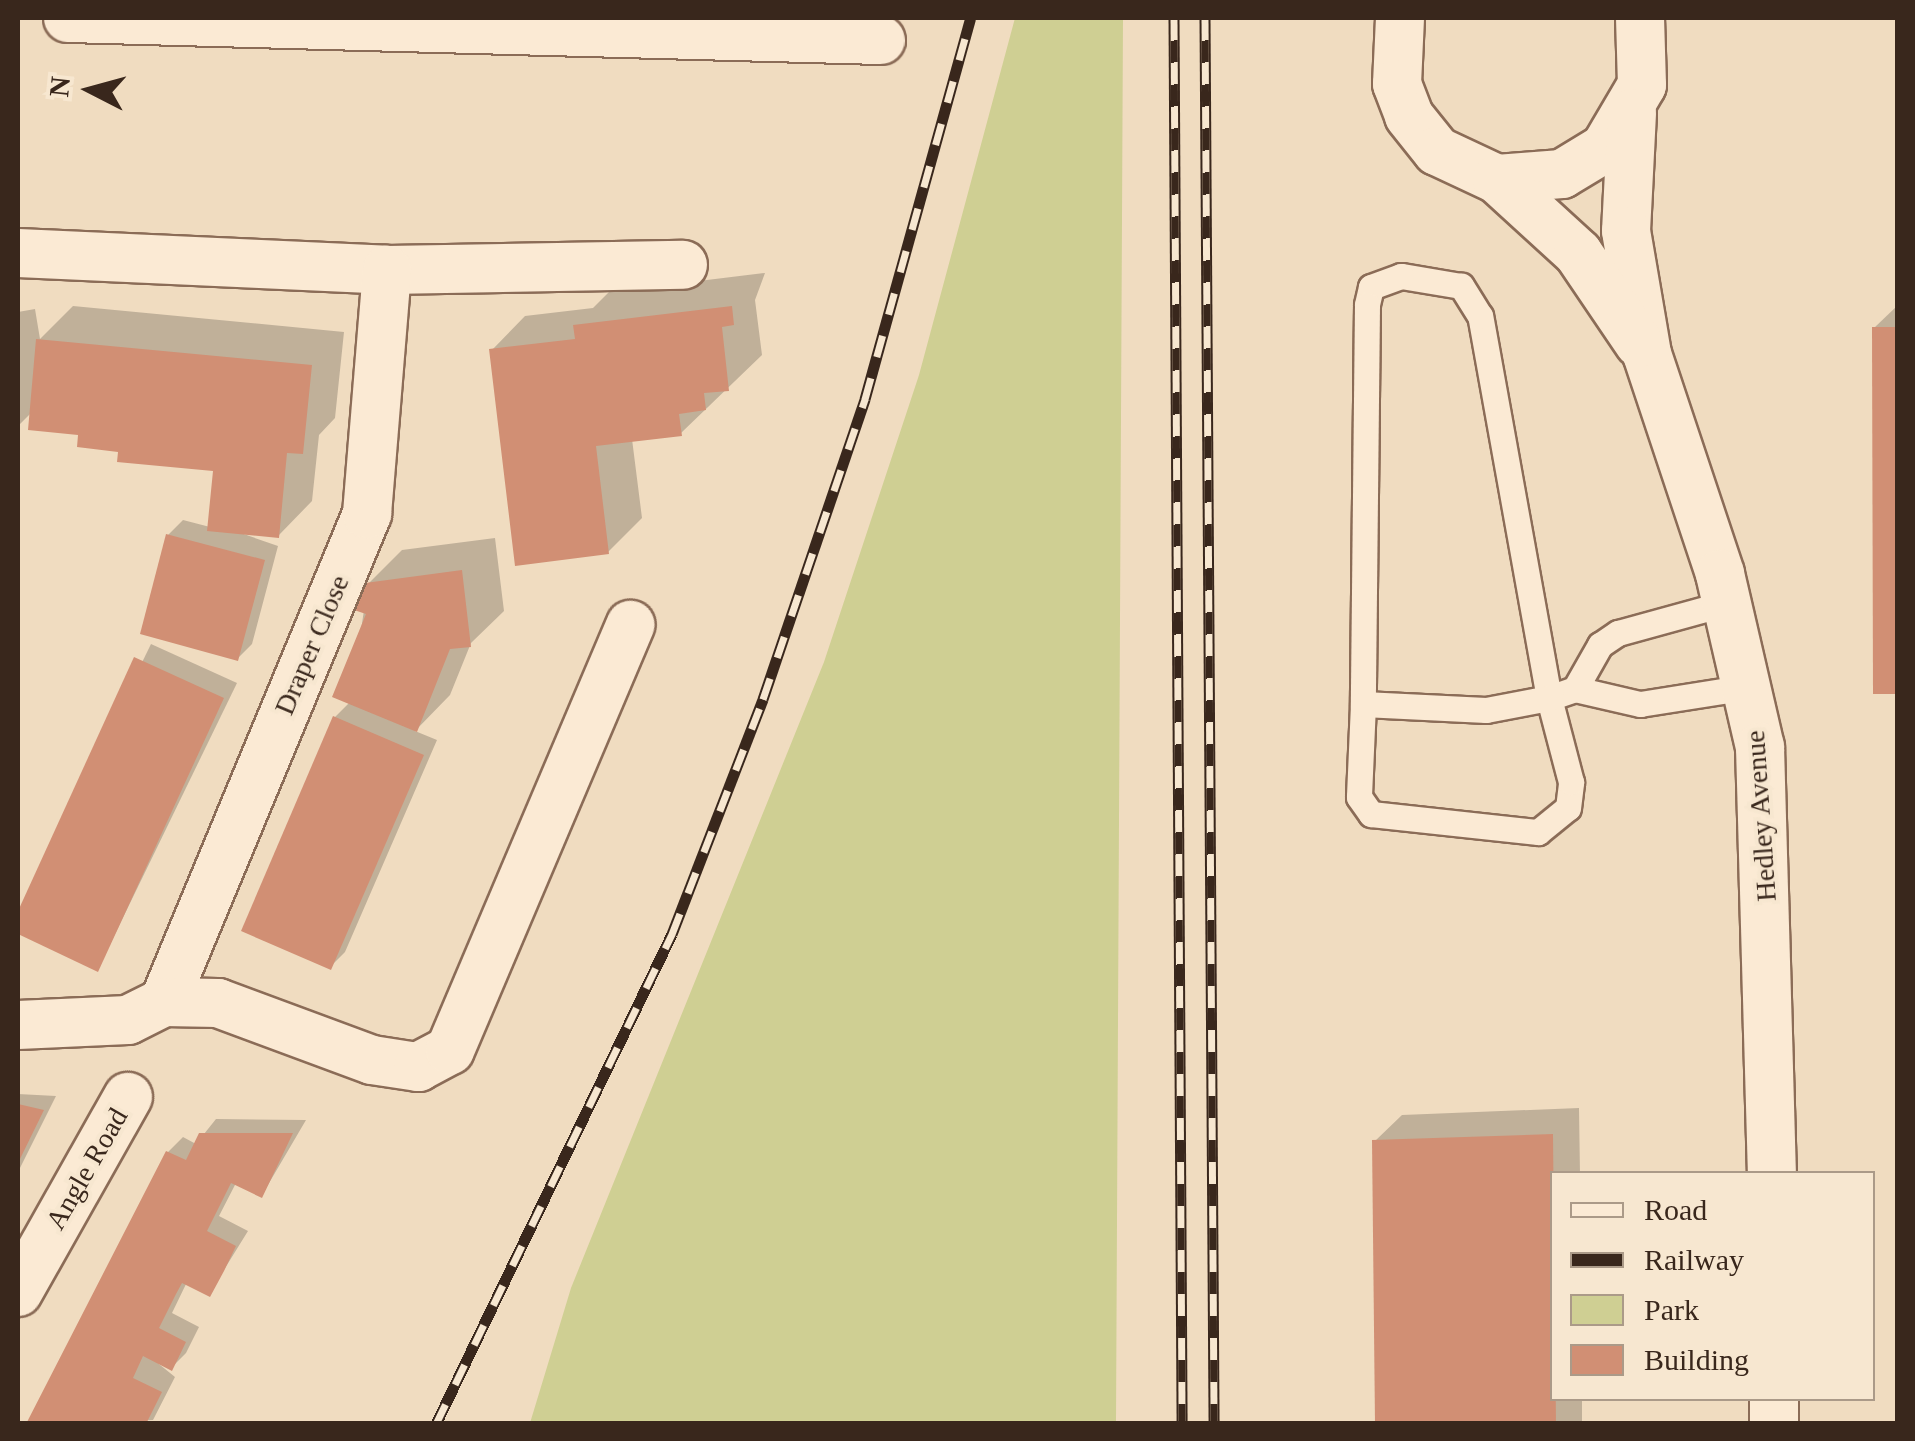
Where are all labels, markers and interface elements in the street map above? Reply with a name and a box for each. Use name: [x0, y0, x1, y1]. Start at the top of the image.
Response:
north arrow: [40, 40, 140, 140]
text: N: [43, 75, 76, 99]
street label: Draper Close: [268, 570, 356, 720]
street label: Hedley Avenue: [1738, 729, 1784, 903]
street label: Angle Road: [39, 1102, 135, 1236]
legend: [1550, 1171, 1875, 1401]
text: Road: [1644, 1193, 1707, 1226]
text: Railway: [1644, 1243, 1744, 1276]
text: Park: [1644, 1293, 1699, 1326]
text: Building: [1644, 1343, 1749, 1376]

